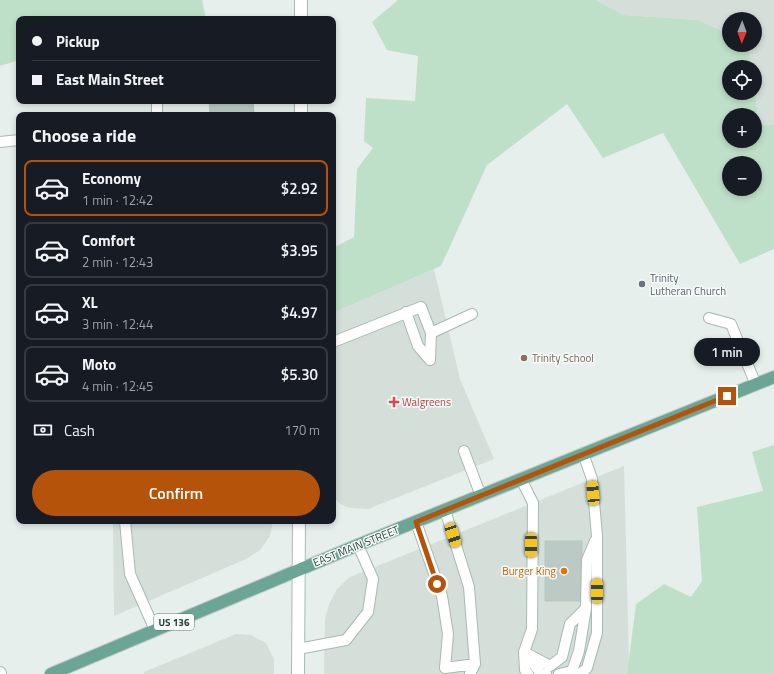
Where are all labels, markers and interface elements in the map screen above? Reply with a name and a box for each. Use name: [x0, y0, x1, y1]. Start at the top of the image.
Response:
north arrow: [722, 12, 762, 52]
map controls: [722, 12, 762, 196]
text: Pickup: [56, 30, 100, 53]
button: locate: [722, 60, 762, 100]
text: East Main Street: [56, 68, 164, 91]
button: +: [722, 108, 762, 148]
text: Choose a ride: [32, 122, 136, 149]
button: −: [722, 156, 762, 196]
text: Economy: [82, 167, 141, 190]
icon: car: [34, 170, 70, 206]
text: $2.92: [281, 177, 318, 200]
text: 1 min · 12:42: [82, 190, 153, 210]
text: Comfort: [82, 229, 135, 252]
icon: car: [34, 232, 70, 268]
text: $3.95: [281, 239, 318, 262]
text: 2 min · 12:43: [82, 252, 153, 272]
place label: Trinity Lutheran Church: [650, 270, 726, 299]
marker: Trinity Lutheran Church: [637, 279, 647, 289]
text: XL: [82, 291, 98, 314]
icon: car: [34, 294, 70, 330]
text: $4.97: [281, 301, 318, 324]
text: 3 min · 12:44: [82, 314, 153, 334]
callout: 1 min: [694, 338, 760, 366]
text: 1 min: [711, 342, 743, 362]
place label: Trinity School: [532, 350, 594, 366]
text: Moto: [82, 353, 116, 376]
marker: Trinity School: [519, 353, 529, 363]
icon: car: [34, 356, 70, 392]
text: $5.30: [281, 363, 318, 386]
text: 4 min · 12:45: [82, 376, 153, 396]
route end: [718, 387, 736, 405]
place label: Walgreens: [402, 394, 451, 410]
marker: Walgreens: [389, 397, 399, 407]
icon: cash: [32, 419, 54, 441]
text: Cash: [64, 419, 95, 442]
text: 170 m: [284, 420, 320, 440]
button: Confirm: [32, 470, 320, 516]
car: [586, 481, 600, 505]
street label: EAST MAIN STREET: [311, 521, 402, 571]
car: [444, 522, 462, 548]
car: [525, 533, 537, 557]
place label: Burger King: [502, 563, 556, 579]
marker: Burger King: [559, 566, 569, 576]
route start: [428, 575, 446, 593]
car: [591, 579, 603, 603]
road number: US 136: [154, 614, 194, 630]

